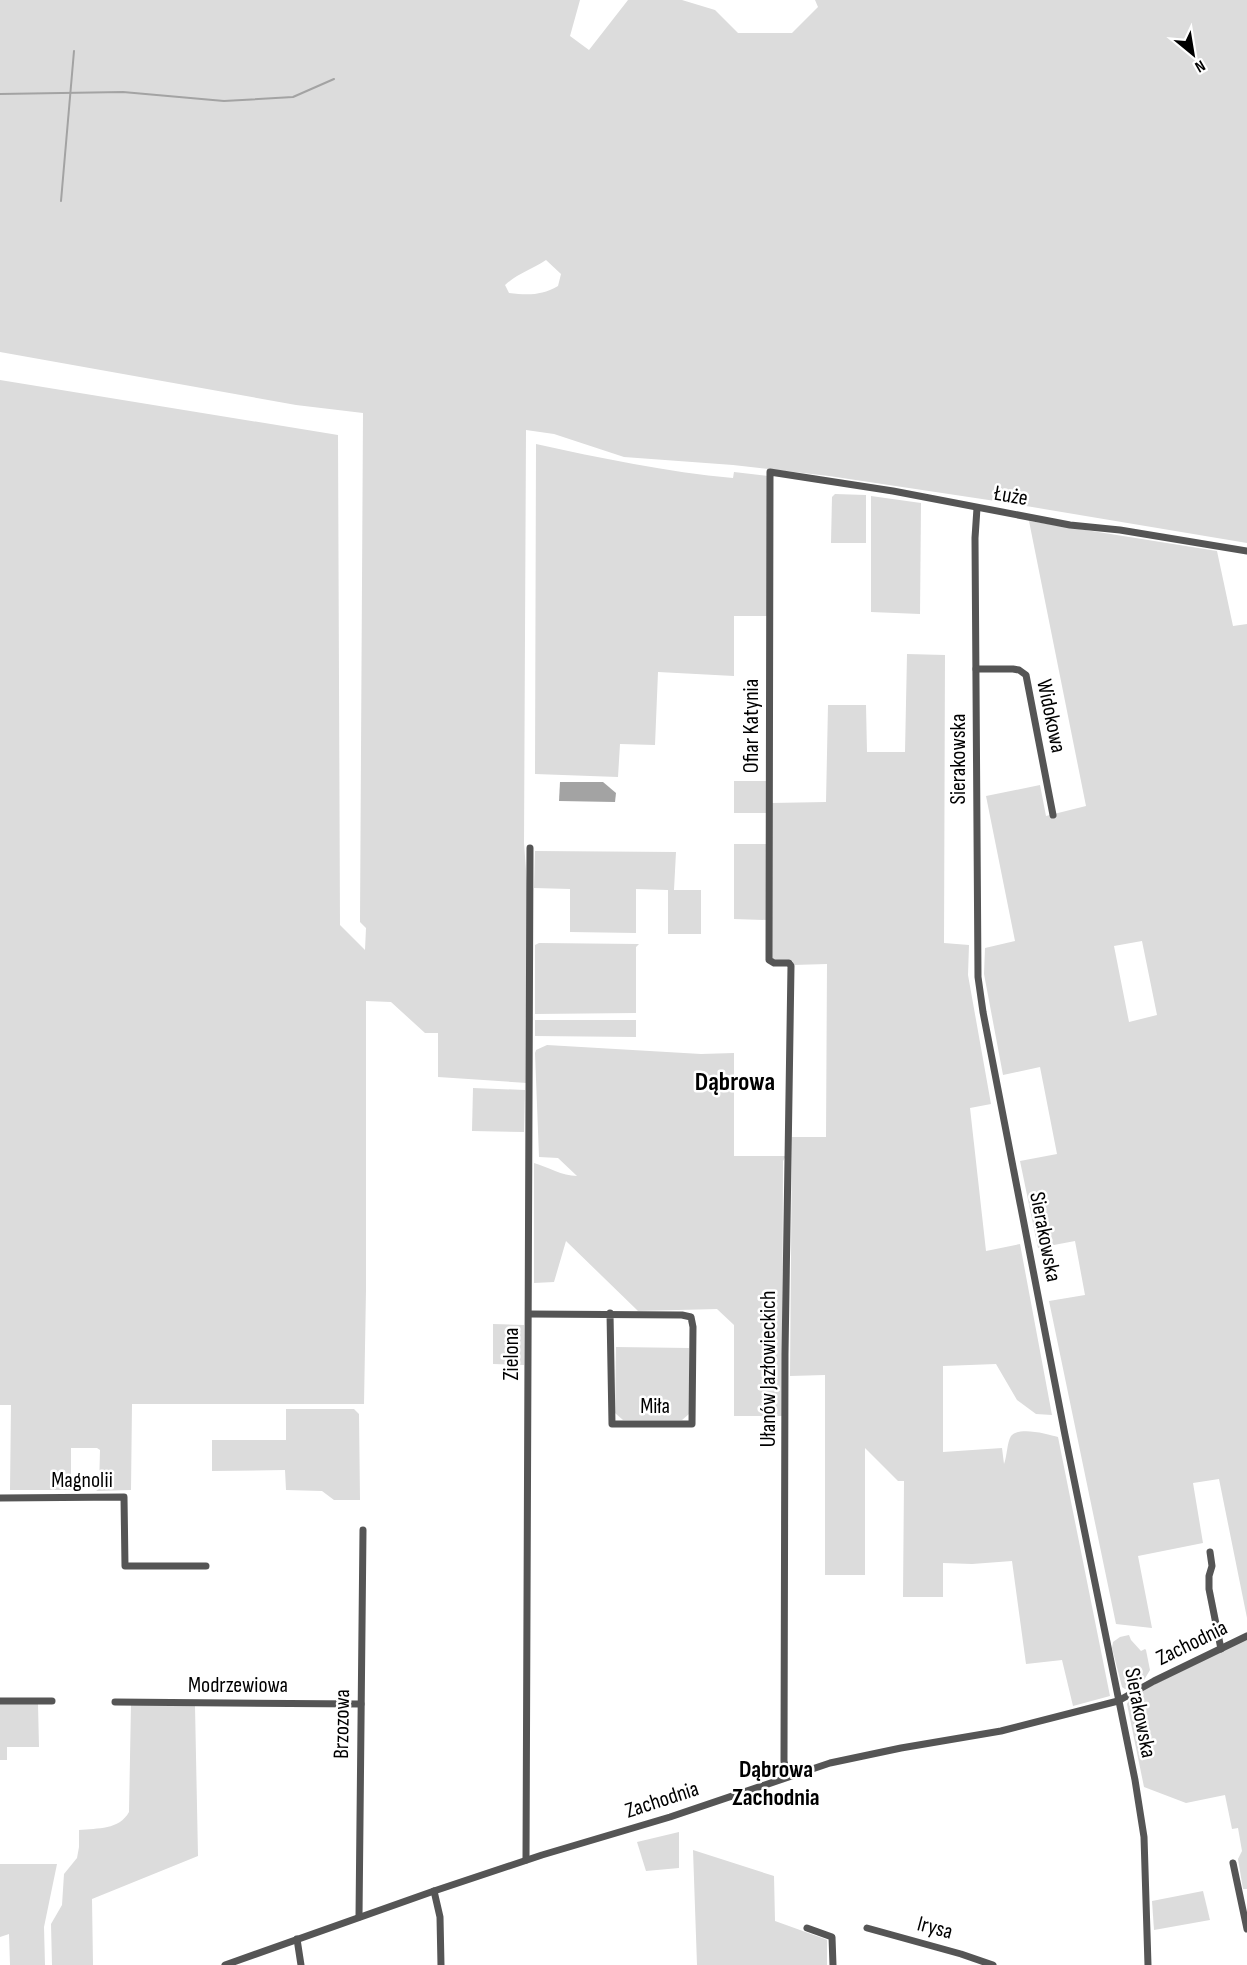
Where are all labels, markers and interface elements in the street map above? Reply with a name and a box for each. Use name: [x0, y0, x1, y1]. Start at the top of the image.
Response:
north arrow: [1163, 24, 1223, 84]
text: N: [1191, 55, 1208, 76]
street label: Łuże: [991, 480, 1030, 512]
street label: Widokowa: [1030, 677, 1072, 755]
street label: Ofiar Katynia: [738, 679, 765, 773]
street label: Sierakowska: [945, 714, 972, 805]
district label: Dąbrowa: [695, 1067, 775, 1098]
street label: Sierakowska: [1023, 1190, 1067, 1284]
street label: Ułanów Jazłowieckich: [755, 1291, 782, 1447]
street label: Zielona: [498, 1327, 525, 1381]
street label: Miła: [640, 1393, 670, 1420]
street label: Magnolii: [51, 1467, 113, 1494]
street label: Zachodnia: [1152, 1614, 1232, 1672]
street label: Sierakowska: [1118, 1666, 1162, 1760]
street label: Modrzewiowa: [188, 1672, 288, 1699]
street label: Brzozowa: [328, 1689, 356, 1759]
district label: Dąbrowa Zachodnia: [732, 1755, 820, 1812]
street label: Zachodnia: [622, 1775, 702, 1825]
street label: Irysa: [914, 1910, 956, 1946]

